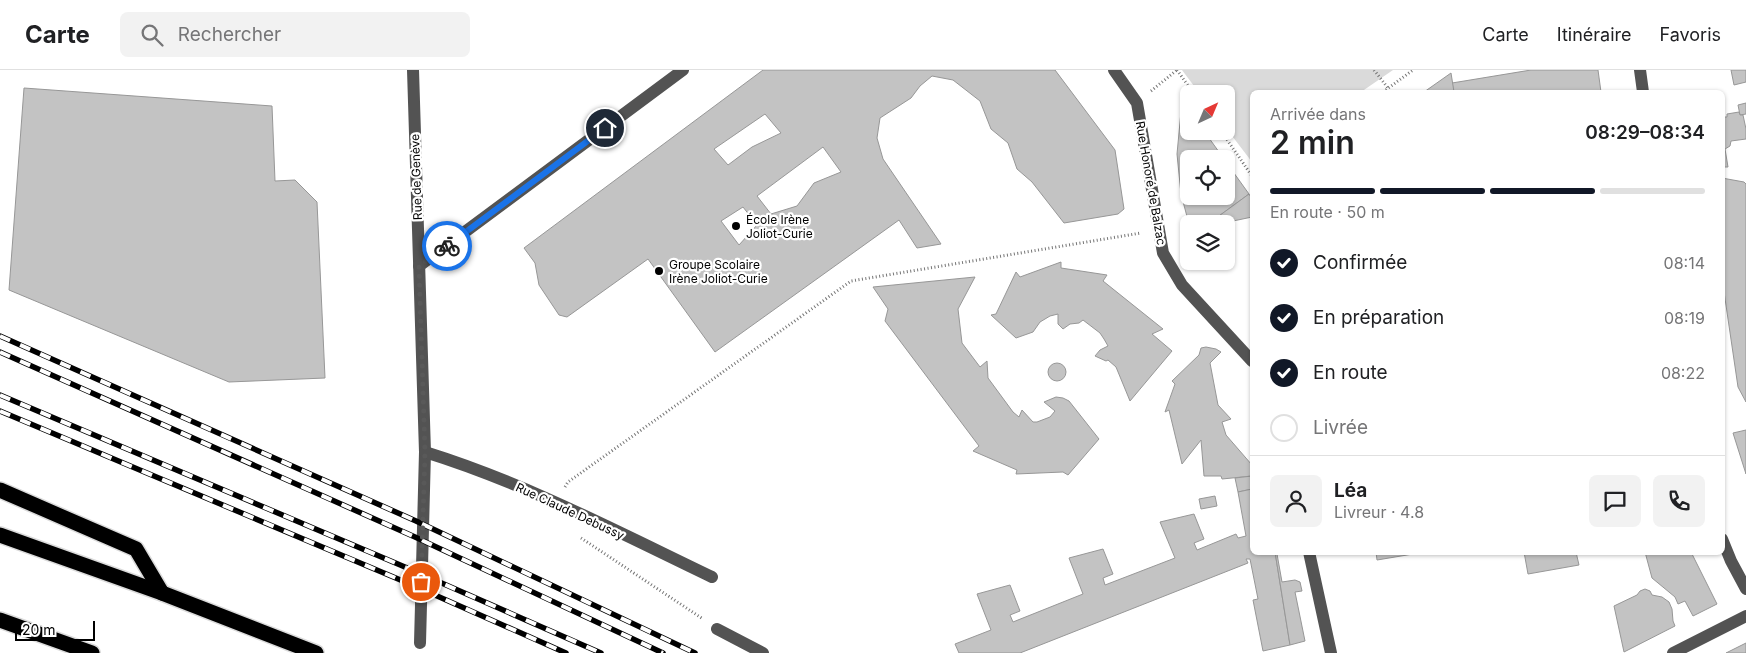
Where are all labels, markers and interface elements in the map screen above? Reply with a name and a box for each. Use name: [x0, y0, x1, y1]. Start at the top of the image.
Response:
search box: [120, 12, 470, 57]
text: Carte: [25, 20, 90, 49]
icon: search: [138, 21, 166, 49]
text: Rechercher: [178, 23, 281, 46]
text: Carte: [1482, 24, 1529, 45]
text: Itinéraire: [1557, 24, 1631, 45]
text: Favoris: [1659, 24, 1721, 45]
north arrow: [1180, 85, 1235, 140]
map controls: [1180, 85, 1235, 270]
text: Arrivée dans: [1270, 104, 1366, 124]
pin: [584, 107, 626, 149]
icon: home: [591, 114, 619, 142]
street label: Rue Honoré de Balzac: [1133, 120, 1169, 246]
text: 08:29–08:34: [1585, 121, 1705, 144]
text: 2 min: [1270, 123, 1355, 162]
street label: Rue de Genève: [407, 134, 425, 220]
button: locate: [1180, 150, 1235, 205]
text: En route · 50 m: [1270, 202, 1385, 222]
place label: École Irène Joliot-Curie: [746, 212, 813, 241]
button: layers: [1180, 215, 1235, 270]
marker: École Irène Joliot-Curie: [730, 220, 742, 232]
courier: [422, 221, 472, 271]
icon: bike: [433, 232, 461, 260]
icon: check: [1270, 249, 1298, 277]
text: Confirmée: [1313, 251, 1407, 274]
text: 08:14: [1664, 253, 1705, 273]
place label: Groupe Scolaire Irène Joliot-Curie: [669, 257, 768, 286]
marker: Groupe Scolaire Irène Joliot-Curie: [653, 265, 665, 277]
icon: check: [1270, 304, 1298, 332]
text: En préparation: [1313, 306, 1444, 329]
text: 08:19: [1664, 308, 1705, 328]
icon: check: [1270, 359, 1298, 387]
text: En route: [1313, 361, 1388, 384]
text: 08:22: [1661, 363, 1705, 383]
text: Livrée: [1313, 416, 1368, 439]
button: person: [1270, 475, 1322, 527]
button: chat: [1589, 475, 1641, 527]
button: phone: [1653, 475, 1705, 527]
street label: Rue Claude Debussy: [513, 479, 627, 543]
text: Léa: [1334, 479, 1367, 502]
text: Livreur · 4.8: [1334, 502, 1424, 522]
pin: [400, 561, 442, 603]
icon: bag: [407, 568, 435, 596]
scale bar: [15, 618, 95, 641]
text: 20 m: [22, 621, 56, 638]

